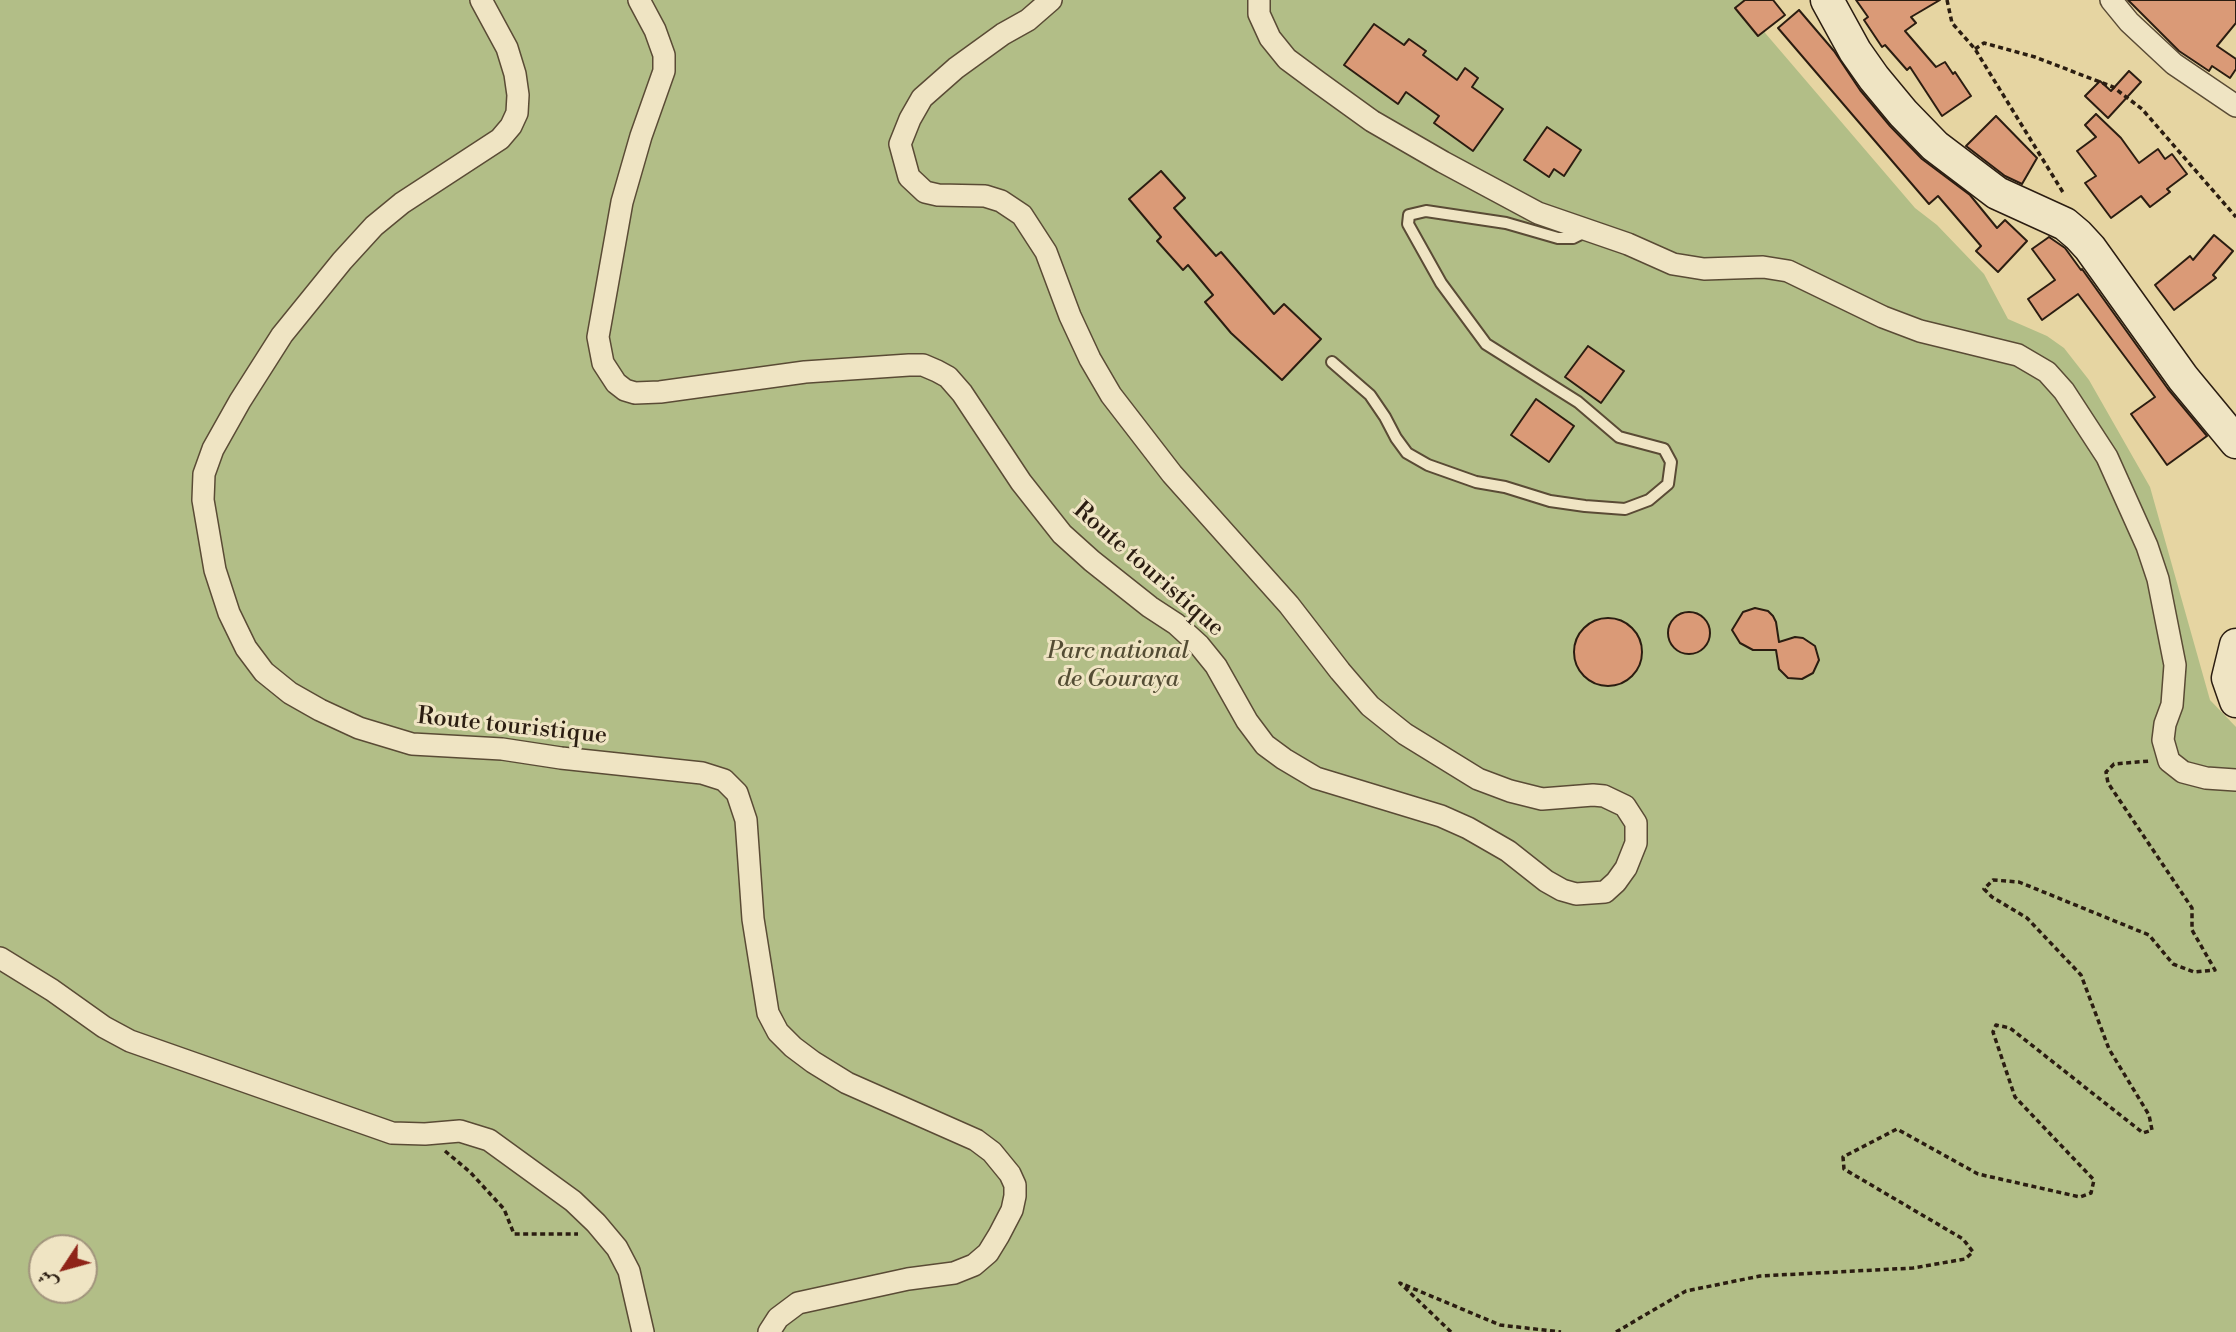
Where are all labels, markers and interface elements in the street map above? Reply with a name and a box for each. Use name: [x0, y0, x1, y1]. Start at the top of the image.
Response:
street label: Route touristique: [1067, 497, 1229, 643]
park label: Parc national de Gouraya: [1047, 638, 1189, 694]
street label: Route touristique: [416, 703, 608, 751]
north arrow: [28, 1234, 98, 1304]
text: ش: [32, 1265, 63, 1295]

